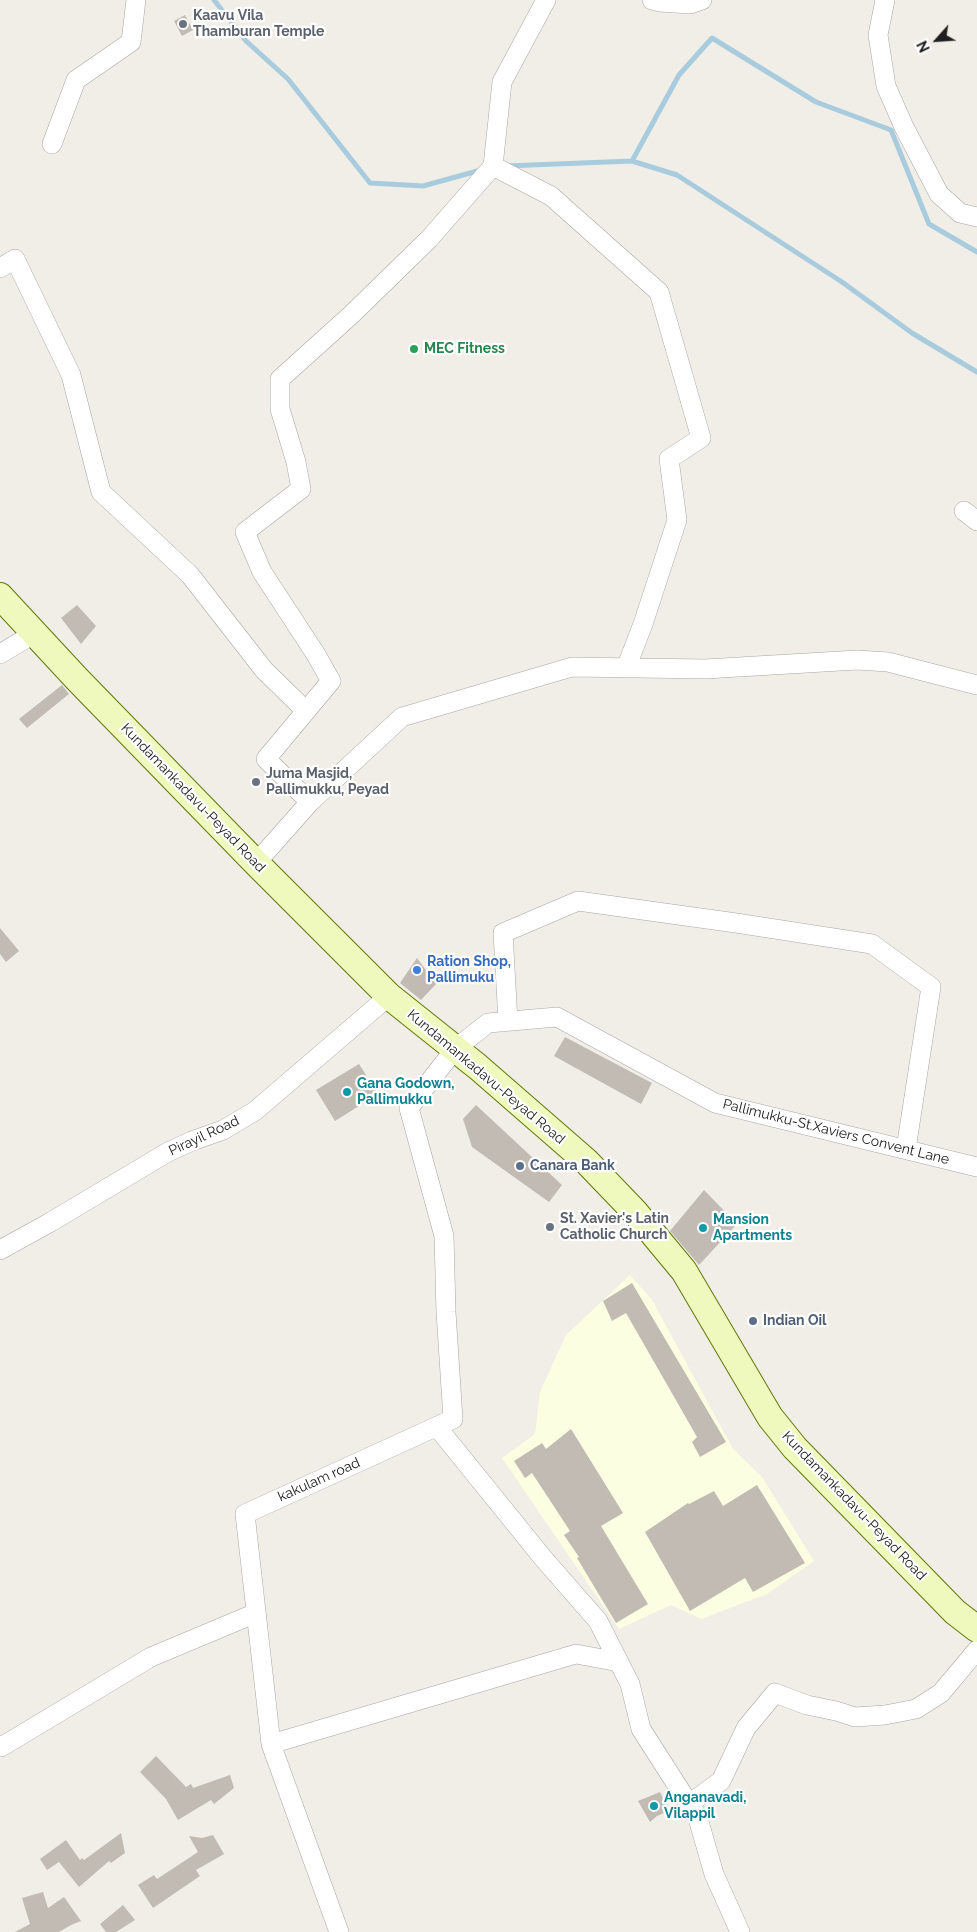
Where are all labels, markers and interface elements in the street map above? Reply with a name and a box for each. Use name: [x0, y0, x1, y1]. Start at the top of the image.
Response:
place label: Kaavu Vila Thamburan Temple: [193, 8, 324, 40]
north arrow: [912, 15, 962, 65]
marker: Kaavu Vila Thamburan Temple: [177, 18, 189, 30]
text: N: [914, 38, 933, 55]
place label: MEC Fitness: [424, 341, 505, 357]
marker: MEC Fitness: [408, 343, 420, 355]
street label: Kundamankadavu-Peyad Road: [117, 720, 269, 876]
place label: Juma Masjid, Pallimukku, Peyad: [266, 766, 389, 799]
marker: Juma Masjid, Pallimukku, Peyad: [250, 776, 262, 788]
place label: Ration Shop, Pallimuku: [427, 954, 511, 986]
marker: Ration Shop, Pallimuku: [411, 964, 423, 976]
street label: Kundamankadavu-Peyad Road: [404, 1006, 568, 1148]
place label: Gana Godown, Pallimukku: [357, 1076, 454, 1108]
marker: Gana Godown, Pallimukku: [341, 1086, 353, 1098]
street label: Pallimukku-St.Xaviers Convent Lane: [721, 1096, 951, 1168]
street label: Pirayil Road: [166, 1112, 242, 1160]
place label: Canara Bank: [530, 1158, 615, 1174]
marker: Canara Bank: [514, 1160, 526, 1172]
place label: St. Xavier's Latin Catholic Church: [560, 1211, 669, 1244]
place label: Mansion Apartments: [713, 1212, 792, 1244]
marker: St. Xavier's Latin Catholic Church: [544, 1221, 556, 1233]
marker: Mansion Apartments: [697, 1222, 709, 1234]
place label: Indian Oil: [763, 1313, 826, 1329]
marker: Indian Oil: [747, 1315, 759, 1327]
street label: Kundamankadavu-Peyad Road: [778, 1428, 930, 1584]
street label: kakulam road: [275, 1454, 363, 1506]
place label: Anganavadi, Vilappil: [664, 1790, 746, 1822]
marker: Anganavadi, Vilappil: [648, 1800, 660, 1812]

